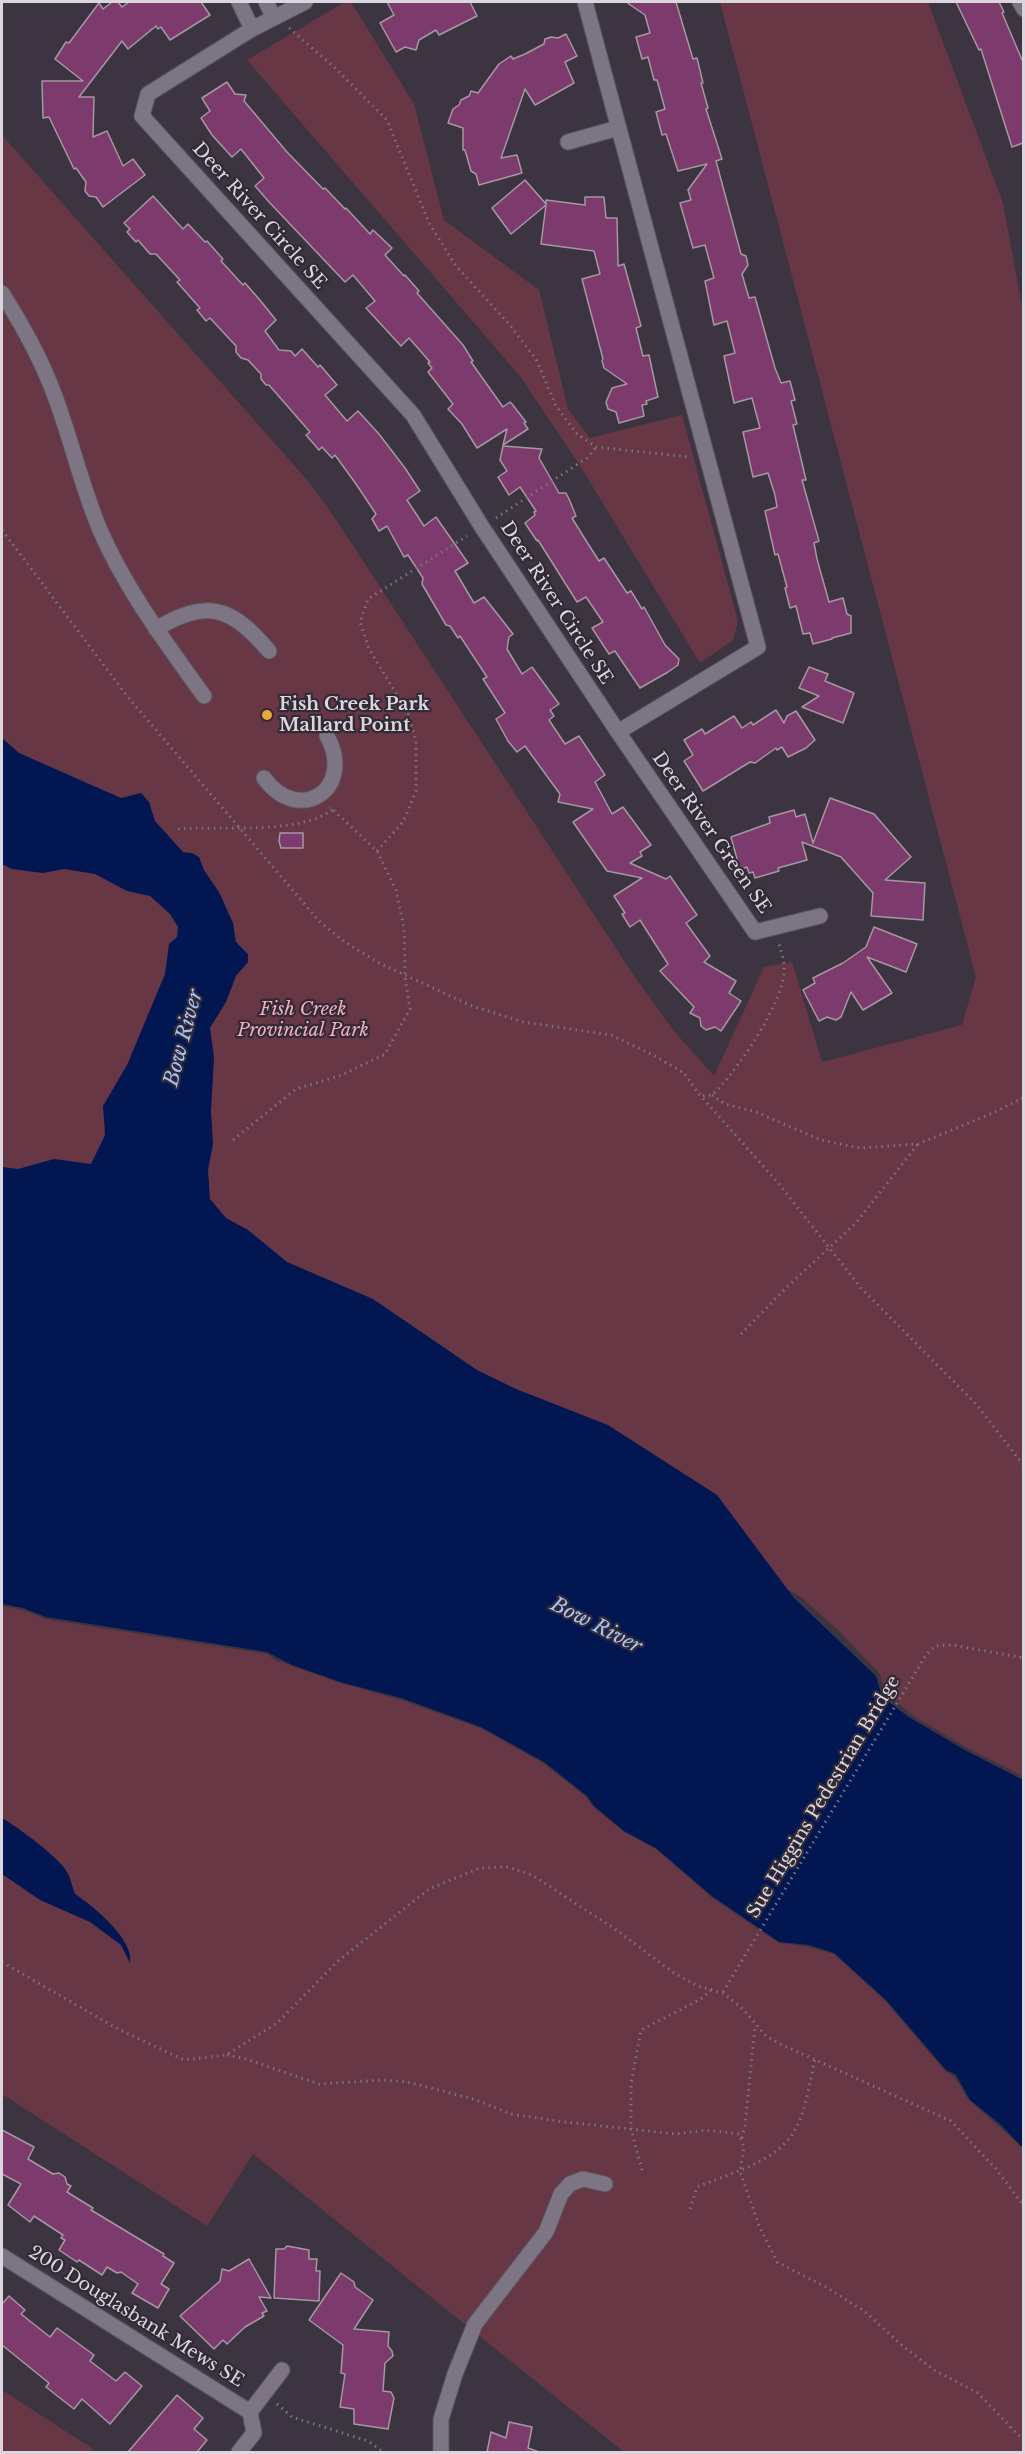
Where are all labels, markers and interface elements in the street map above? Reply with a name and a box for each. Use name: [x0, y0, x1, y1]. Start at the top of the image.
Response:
street label: Deer River Circle SE: [187, 138, 331, 294]
street label: Deer River Circle SE: [495, 518, 617, 688]
place label: Fish Creek Park Mallard Point: [279, 694, 429, 736]
marker: Fish Creek Park Mallard Point: [260, 708, 274, 722]
street label: Deer River Green SE: [647, 748, 775, 918]
water label: Bow River: [160, 987, 208, 1089]
park label: Fish Creek Provincial Park: [237, 999, 369, 1042]
water label: Bow River: [546, 1593, 646, 1659]
street label: Sue Higgins Pedestrian Bridge: [743, 1672, 905, 1922]
street label: 200 Douglasbank Mews SE: [25, 2242, 247, 2392]

